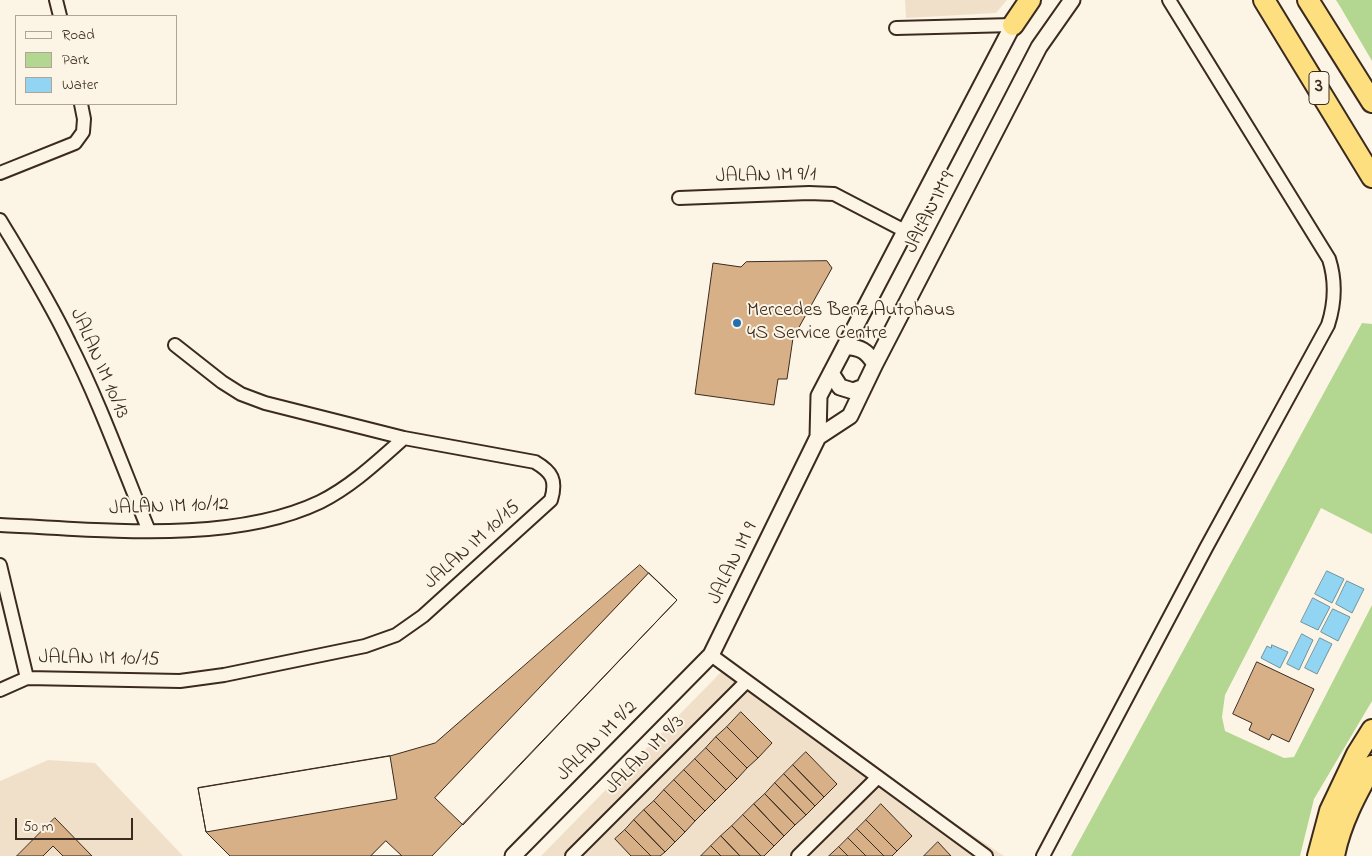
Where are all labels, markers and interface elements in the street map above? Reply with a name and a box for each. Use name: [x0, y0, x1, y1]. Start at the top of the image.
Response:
legend: [15, 15, 178, 105]
text: Road: [62, 24, 95, 46]
text: Park: [62, 49, 89, 71]
road number: 3: [1309, 72, 1329, 105]
text: Water: [62, 74, 98, 96]
street label: JALAN IM 9/1: [715, 164, 817, 190]
street label: JALAN IM 9: [900, 168, 962, 258]
place label: Mercedes Benz Autohaus 4S Service Centre: [747, 300, 955, 347]
street label: JALAN IM 10/13: [63, 305, 133, 423]
marker: Mercedes Benz Autohaus 4S Service Centre: [731, 317, 743, 329]
street label: JALAN IM 10/12: [109, 494, 229, 522]
street label: JALAN IM 10/15: [420, 497, 526, 595]
street label: JALAN IM 9: [704, 519, 764, 609]
street label: JALAN IM 10/15: [38, 647, 160, 673]
street label: JALAN IM 9/2: [553, 697, 643, 787]
street label: JALAN IM 9/3: [601, 711, 691, 801]
scale bar: [18, 808, 135, 840]
text: 50 m: [23, 816, 53, 838]

